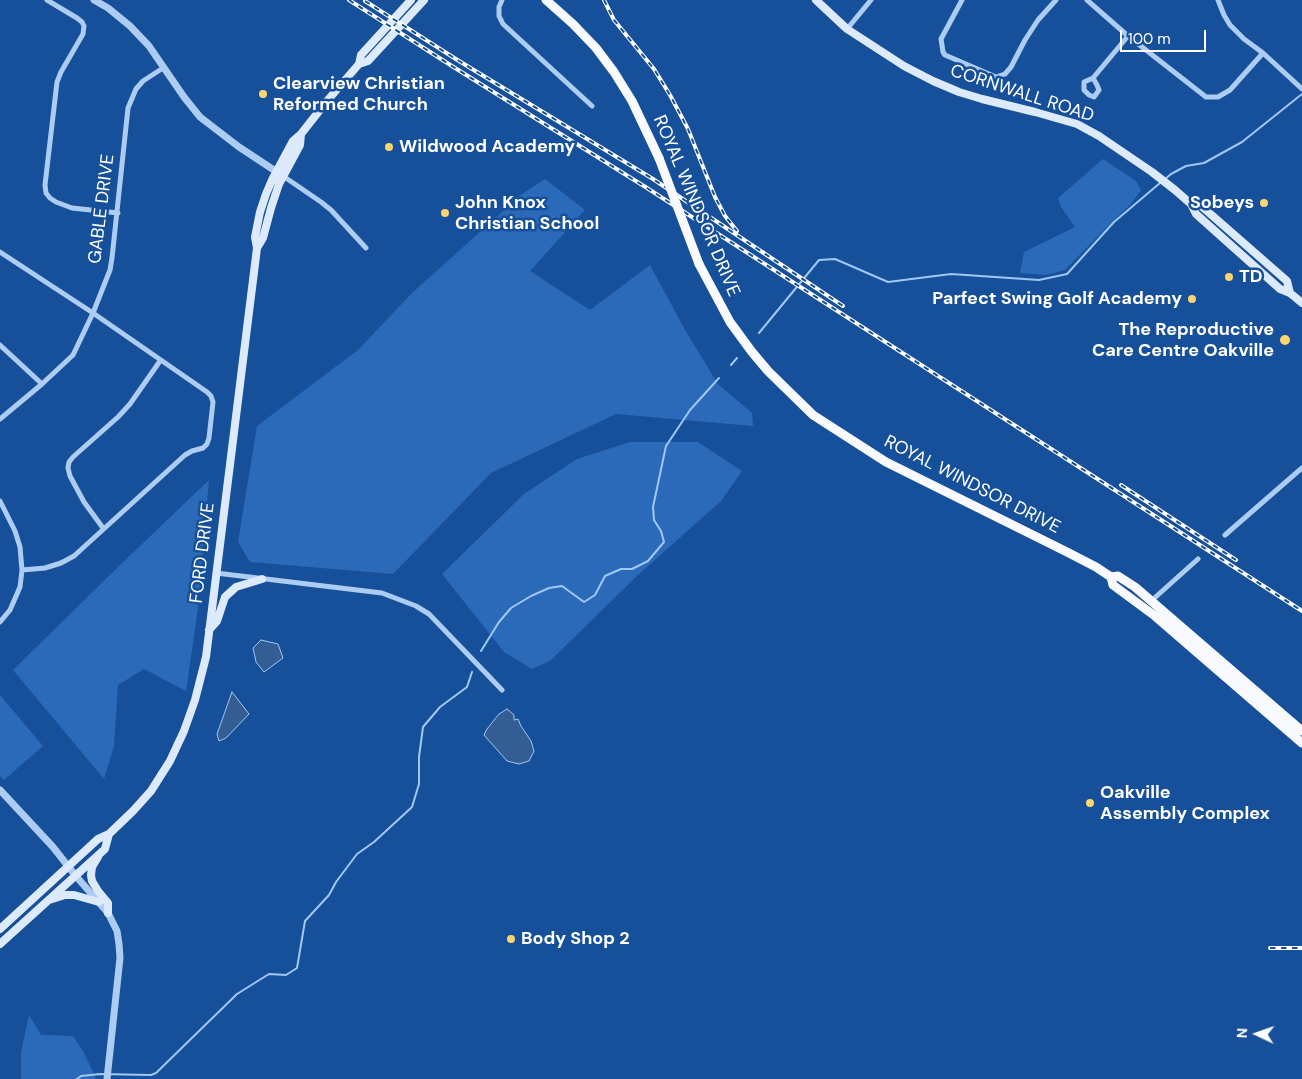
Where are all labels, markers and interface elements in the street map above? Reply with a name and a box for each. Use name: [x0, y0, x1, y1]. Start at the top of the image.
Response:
scale bar: [1122, 20, 1208, 52]
text: 100 m: [1128, 29, 1171, 49]
street label: CORNWALL ROAD: [947, 61, 1097, 127]
place label: Clearview Christian Reformed Church: [273, 73, 445, 116]
marker: Clearview Christian Reformed Church: [257, 88, 269, 100]
street label: ROYAL WINDSOR DRIVE: [648, 112, 744, 300]
place label: Wildwood Academy: [399, 136, 575, 158]
marker: Wildwood Academy: [383, 141, 395, 153]
street label: GABLE DRIVE: [85, 153, 119, 265]
place label: John Knox Christian School: [455, 192, 599, 234]
place label: Sobeys: [1190, 192, 1254, 214]
marker: Sobeys: [1258, 197, 1270, 209]
marker: John Knox Christian School: [439, 207, 451, 219]
place label: TD: [1239, 266, 1262, 288]
marker: TD: [1223, 271, 1235, 283]
place label: Parfect Swing Golf Academy: [932, 288, 1182, 310]
marker: Parfect Swing Golf Academy: [1186, 293, 1198, 305]
place label: The Reproductive Care Centre Oakville: [1092, 319, 1274, 362]
marker: The Reproductive Care Centre Oakville: [1278, 333, 1292, 347]
street label: ROYAL WINDSOR DRIVE: [880, 431, 1064, 539]
street label: FORD DRIVE: [186, 502, 220, 604]
place label: Oakville Assembly Complex: [1100, 782, 1270, 824]
marker: Oakville Assembly Complex: [1084, 797, 1096, 809]
place label: Body Shop 2: [521, 928, 630, 950]
marker: Body Shop 2: [505, 933, 517, 945]
north arrow: [1232, 1009, 1282, 1059]
text: N: [1233, 1028, 1251, 1039]

